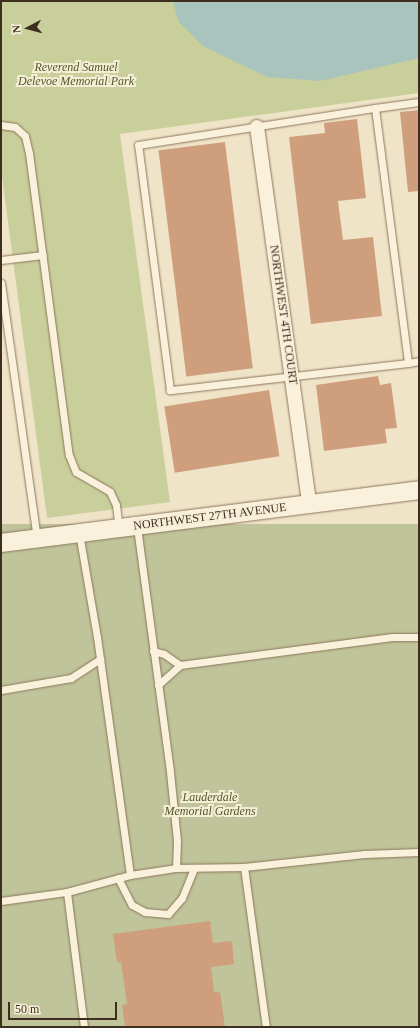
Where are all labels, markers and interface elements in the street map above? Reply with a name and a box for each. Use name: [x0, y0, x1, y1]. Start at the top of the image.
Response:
north arrow: [8, 8, 48, 48]
text: N: [10, 25, 22, 34]
park label: Reverend Samuel Delevoe Memorial Park: [18, 61, 134, 89]
street label: NORTHWEST 4TH COURT: [266, 244, 300, 386]
street label: NORTHWEST 27TH AVENUE: [132, 500, 288, 534]
park label: Lauderdale Memorial Gardens: [164, 791, 256, 819]
scale bar: [10, 994, 119, 1020]
text: 50 m: [15, 1002, 39, 1016]

